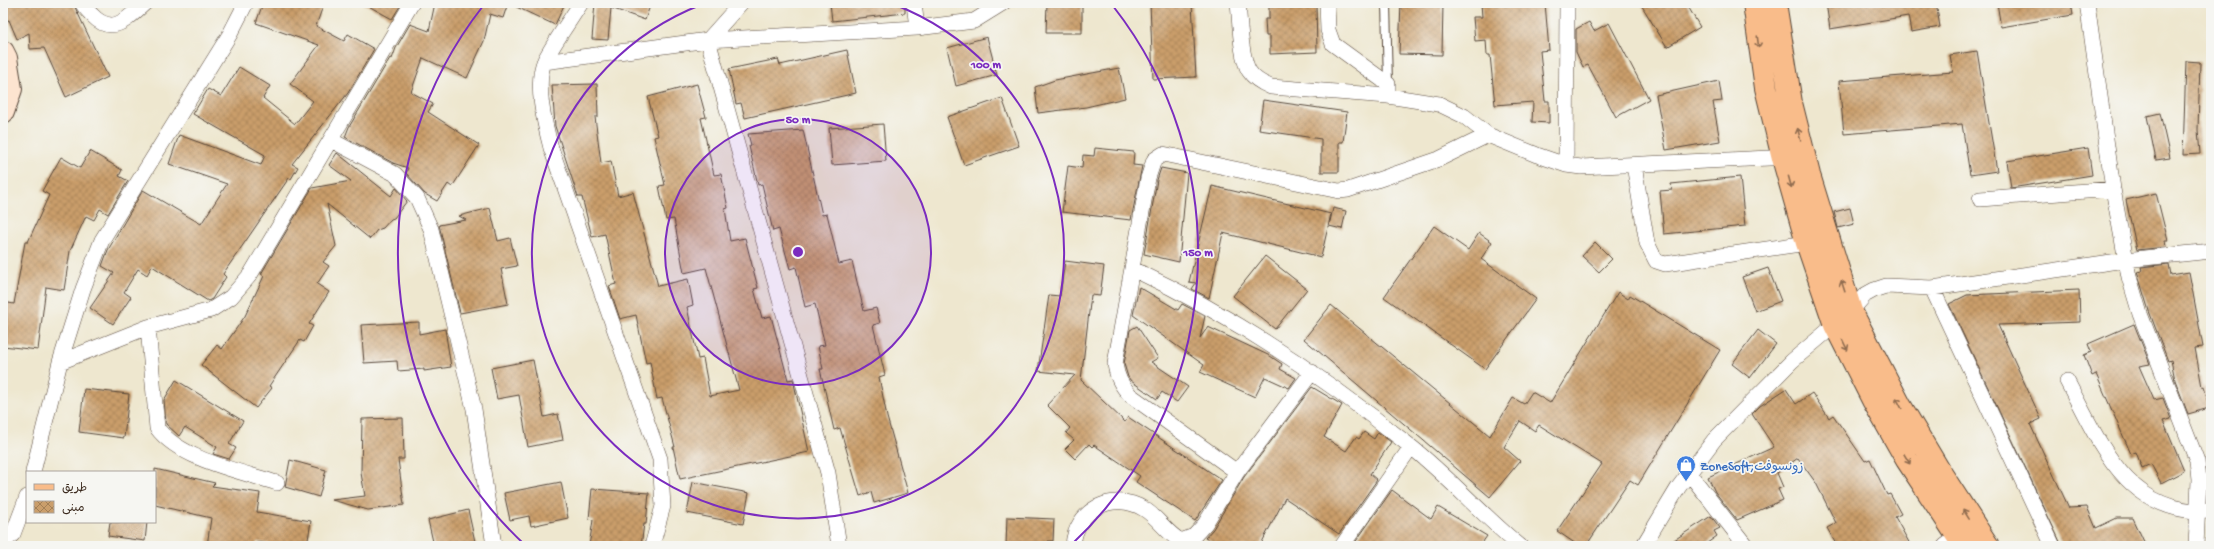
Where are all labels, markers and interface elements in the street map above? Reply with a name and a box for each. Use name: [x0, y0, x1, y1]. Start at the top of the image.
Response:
one-way arrow: [1755, 35, 1762, 48]
text: 100 m: [970, 59, 1001, 73]
text: 50 m: [786, 114, 811, 128]
one-way arrow: [1794, 128, 1802, 141]
one-way arrow: [1787, 175, 1794, 188]
centre of rings: [791, 245, 805, 259]
text: 150 m: [1182, 247, 1213, 261]
one-way arrow: [1839, 279, 1846, 292]
one-way arrow: [1842, 339, 1849, 351]
one-way arrow: [1895, 397, 1902, 409]
one-way arrow: [1903, 453, 1911, 464]
shop icon: ZoneSoft;زونسوفت: [1675, 454, 1697, 482]
place label: ZoneSoft;زونسوفت: [1700, 460, 1803, 475]
legend: [26, 471, 156, 523]
text: طريق: [62, 482, 87, 496]
text: مبنى: [62, 502, 85, 516]
one-way arrow: [1962, 508, 1970, 520]

